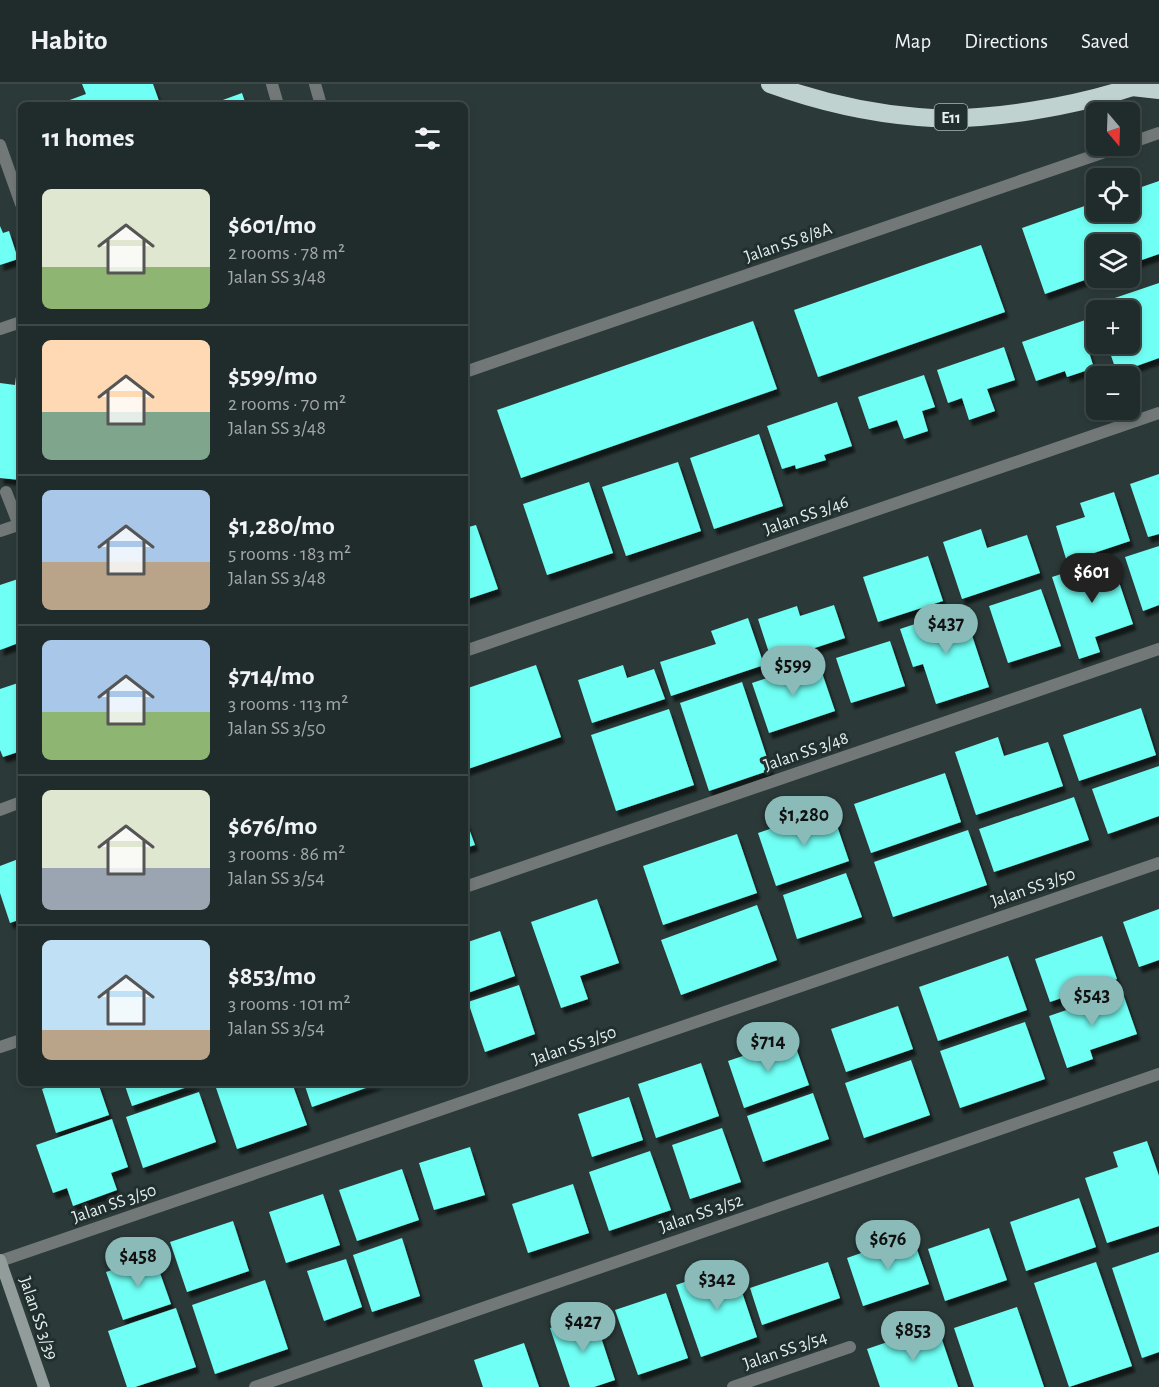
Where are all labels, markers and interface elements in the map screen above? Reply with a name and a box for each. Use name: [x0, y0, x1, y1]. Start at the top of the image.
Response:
text: Habito: [30, 27, 108, 55]
text: Map: [895, 31, 931, 52]
text: Directions: [964, 31, 1048, 52]
text: Saved: [1081, 31, 1129, 52]
north arrow: [1086, 102, 1140, 156]
map controls: [1086, 102, 1140, 420]
road number: E11: [934, 104, 968, 130]
icon: filters: [411, 122, 444, 155]
text: 11 homes: [42, 125, 134, 151]
button: locate: [1086, 168, 1140, 222]
text: $601/mo: [228, 212, 316, 238]
icon: home: [90, 213, 162, 285]
street label: Jalan SS 8/8A: [742, 219, 835, 266]
button: layers: [1086, 234, 1140, 288]
text: 2 rooms · 78 m²: [228, 243, 345, 263]
text: Jalan SS 3/48: [228, 267, 326, 287]
button: +: [1086, 300, 1140, 354]
text: $599/mo: [228, 363, 317, 389]
icon: home: [90, 364, 162, 436]
button: −: [1086, 366, 1140, 420]
text: 2 rooms · 70 m²: [228, 394, 346, 414]
text: Jalan SS 3/48: [228, 418, 326, 438]
street label: Jalan SS 3/46: [762, 493, 851, 539]
text: $1,280/mo: [228, 513, 335, 539]
icon: home: [90, 514, 162, 586]
text: 5 rooms · 183 m²: [228, 544, 351, 564]
pin: $601: [1056, 553, 1128, 604]
text: $601: [1074, 562, 1110, 582]
text: Jalan SS 3/48: [228, 568, 326, 588]
pin: $437: [910, 604, 982, 655]
text: $437: [928, 613, 964, 633]
pin: $599: [757, 646, 829, 697]
text: $599: [775, 655, 811, 675]
text: $714/mo: [228, 663, 315, 689]
icon: home: [90, 664, 162, 736]
text: 3 rooms · 113 m²: [228, 694, 348, 714]
text: Jalan SS 3/50: [228, 718, 326, 738]
street label: Jalan SS 3/48: [762, 729, 851, 775]
pin: $1,280: [755, 796, 853, 847]
text: $1,280: [779, 805, 829, 825]
text: $676/mo: [228, 813, 317, 839]
icon: home: [90, 814, 162, 886]
text: 3 rooms · 86 m²: [228, 844, 345, 864]
street label: Jalan SS 3/50: [989, 865, 1078, 911]
text: Jalan SS 3/54: [228, 868, 325, 888]
text: $853/mo: [228, 963, 316, 989]
icon: home: [90, 964, 162, 1036]
pin: $543: [1056, 976, 1128, 1027]
text: $543: [1074, 985, 1110, 1005]
text: 3 rooms · 101 m²: [228, 994, 351, 1014]
text: Jalan SS 3/54: [228, 1018, 325, 1038]
pin: $714: [732, 1022, 804, 1073]
street label: Jalan SS 3/50: [530, 1023, 619, 1069]
text: $714: [751, 1031, 785, 1051]
street label: Jalan SS 3/50: [70, 1181, 159, 1227]
street label: Jalan SS 3/52: [657, 1191, 745, 1237]
pin: $676: [852, 1220, 924, 1271]
text: $676: [870, 1229, 906, 1249]
pin: $458: [102, 1237, 174, 1288]
text: $458: [119, 1246, 157, 1266]
pin: $342: [681, 1260, 753, 1311]
text: $342: [698, 1269, 736, 1289]
street label: Jalan SS 3/39: [15, 1274, 61, 1362]
pin: $427: [547, 1302, 619, 1353]
text: $427: [564, 1311, 602, 1331]
pin: $853: [877, 1311, 949, 1362]
text: $853: [895, 1320, 931, 1340]
street label: Jalan SS 3/54: [741, 1328, 830, 1374]

